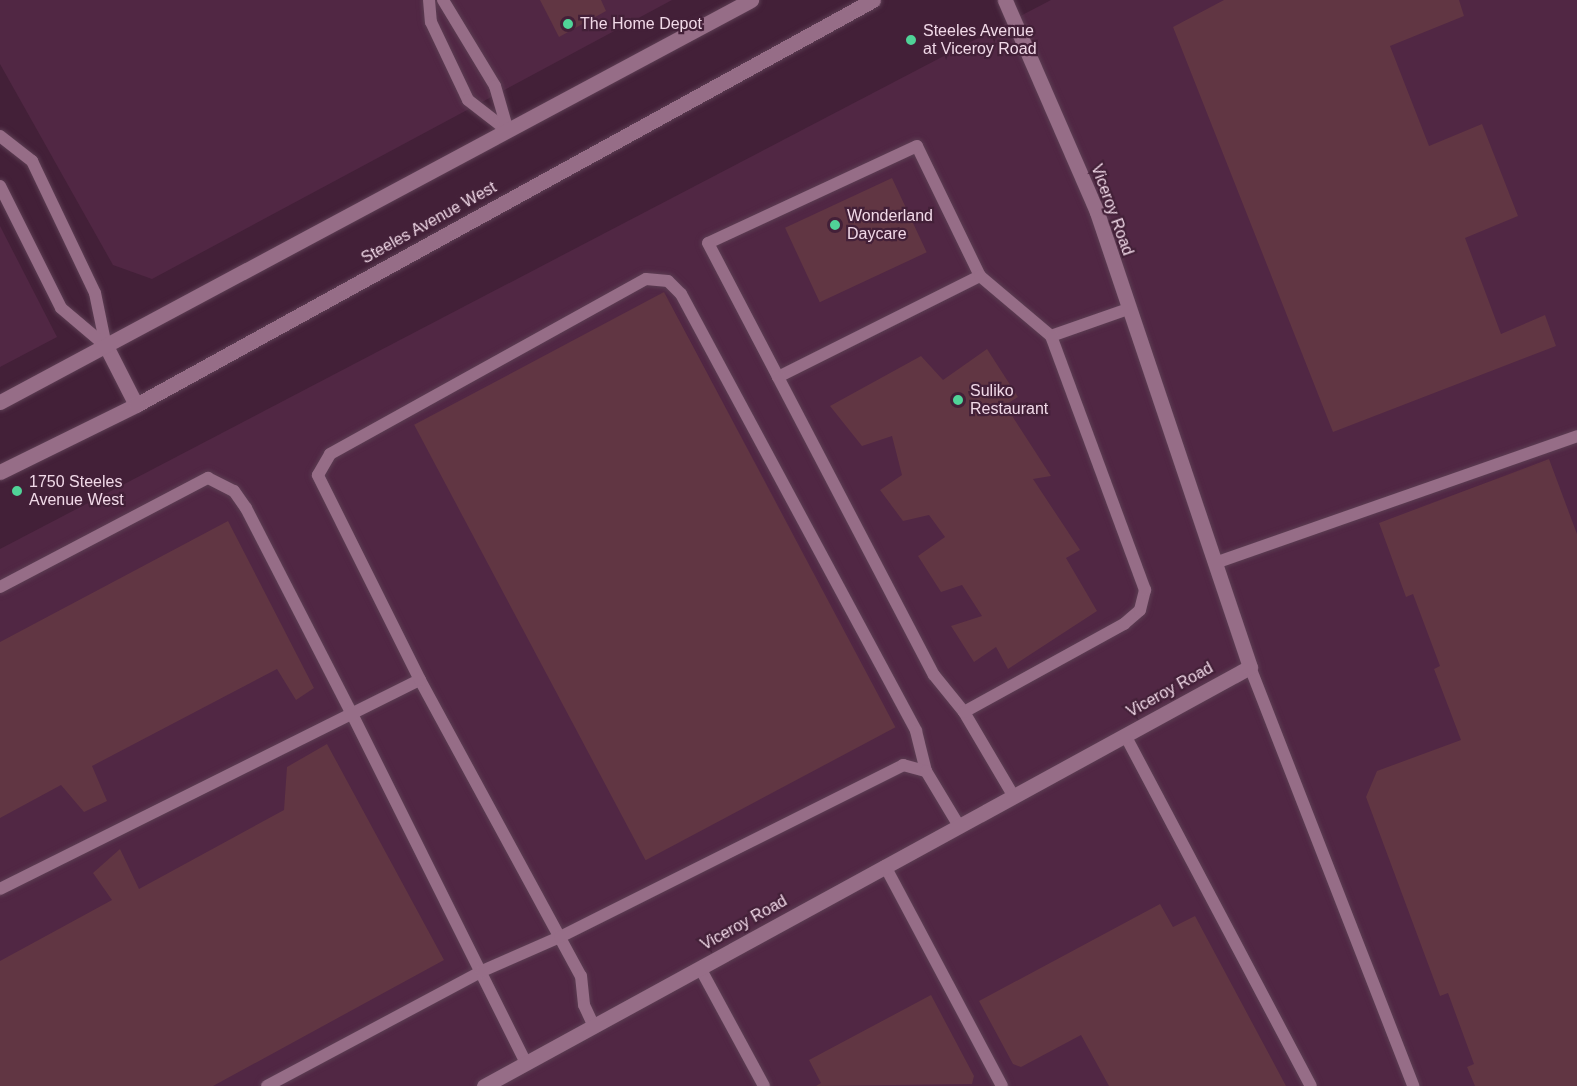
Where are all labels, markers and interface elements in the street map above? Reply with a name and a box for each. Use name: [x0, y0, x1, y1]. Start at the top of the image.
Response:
place label: The Home Depot: [580, 14, 702, 34]
marker: The Home Depot: [561, 17, 575, 31]
place label: Steeles Avenue at Viceroy Road: [923, 21, 1037, 59]
marker: Steeles Avenue at Viceroy Road: [904, 33, 918, 47]
street label: Viceroy Road: [1087, 162, 1137, 258]
street label: Steeles Avenue West: [358, 178, 500, 268]
place label: Wonderland Daycare: [847, 206, 933, 244]
marker: Wonderland Daycare: [828, 218, 842, 232]
place label: Suliko Restaurant: [970, 381, 1048, 419]
marker: Suliko Restaurant: [951, 393, 965, 407]
place label: 1750 Steeles Avenue West: [29, 472, 124, 510]
marker: 1750 Steeles Avenue West: [10, 484, 24, 498]
street label: Viceroy Road: [1123, 658, 1217, 722]
street label: Viceroy Road: [697, 891, 791, 955]

